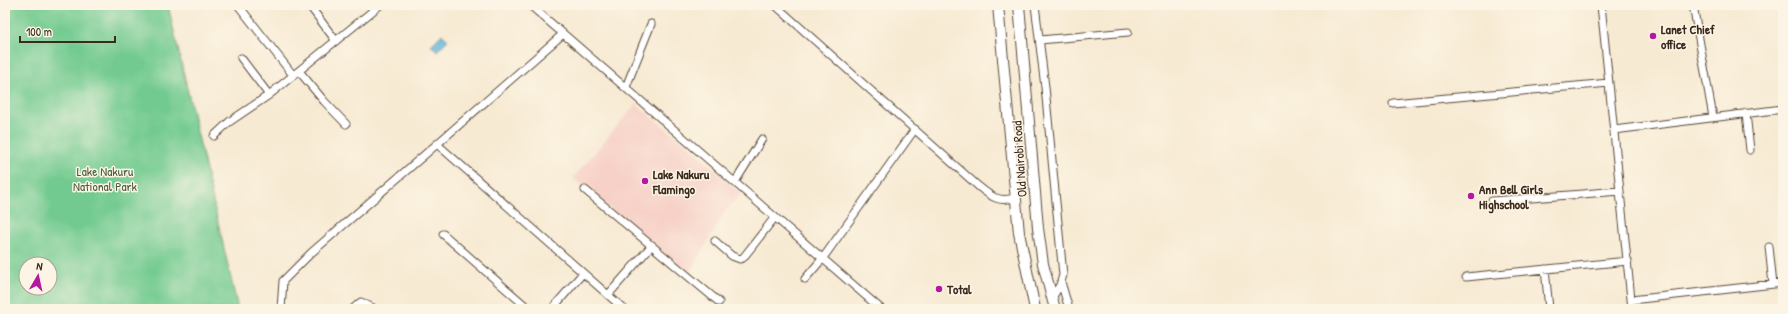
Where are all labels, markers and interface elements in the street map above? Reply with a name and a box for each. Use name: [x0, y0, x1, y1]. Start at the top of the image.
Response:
scale bar: [20, 18, 115, 44]
place label: Lanet Chief office: [1661, 20, 1715, 53]
text: 100 m: [26, 23, 52, 40]
marker: Lanet Chief office: [1648, 31, 1658, 41]
street label: Old Nairobi Road: [1007, 120, 1031, 198]
park label: Lake Nakuru National Park: [73, 162, 138, 195]
place label: Lake Nakuru Flamingo: [652, 165, 710, 199]
marker: Lake Nakuru Flamingo: [640, 176, 650, 186]
place label: Ann Bell Girls Highschool: [1479, 180, 1543, 214]
marker: Ann Bell Girls Highschool: [1466, 191, 1476, 201]
north arrow: [18, 256, 58, 296]
text: N: [36, 259, 44, 274]
place label: Total: [946, 280, 972, 298]
marker: Total: [934, 284, 944, 294]

